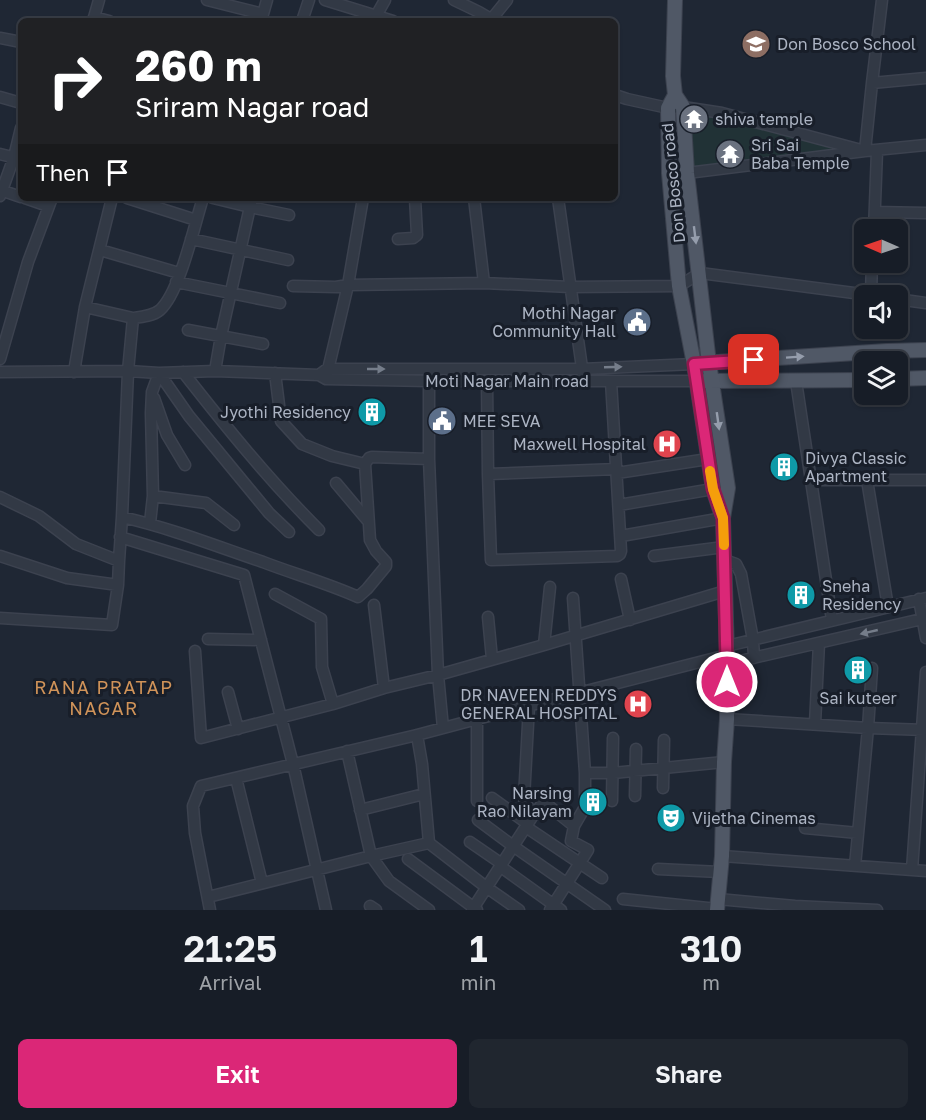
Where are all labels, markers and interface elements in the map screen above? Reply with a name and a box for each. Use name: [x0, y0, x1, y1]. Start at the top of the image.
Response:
school or university icon: Don Bosco School: [740, 28, 772, 60]
place label: Don Bosco School: [777, 34, 916, 54]
text: 260 m: [135, 40, 262, 90]
icon: right: [36, 42, 114, 120]
text: Sriram Nagar road: [135, 91, 369, 123]
temple icon: shiva temple: [678, 103, 710, 135]
place label: shiva temple: [715, 109, 813, 129]
street label: Don Bosco road: [657, 122, 689, 244]
place label: Sri Sai Baba Temple: [751, 135, 850, 173]
temple icon: Sri Sai Baba Temple: [714, 138, 746, 170]
icon: arrive: [101, 156, 134, 189]
text: Then: [36, 159, 89, 186]
north arrow: [854, 219, 908, 273]
map controls: [854, 219, 908, 405]
one-way arrow: [690, 225, 700, 244]
button: sound: [854, 285, 908, 339]
place label: Mothi Nagar Community Hall: [492, 303, 616, 341]
public building icon: Mothi Nagar Community Hall: [621, 306, 653, 338]
pin: [728, 334, 779, 385]
icon: arrive: [737, 343, 770, 376]
button: layers: [854, 351, 908, 405]
one-way arrow: [785, 352, 804, 362]
one-way arrow: [604, 363, 623, 372]
one-way arrow: [367, 364, 386, 374]
street label: Moti Nagar Main road: [425, 371, 589, 391]
building icon: Jyothi Residency: [356, 396, 388, 428]
place label: Jyothi Residency: [220, 402, 351, 422]
public building icon: MEE SEVA: [426, 405, 458, 437]
place label: MEE SEVA: [463, 411, 541, 431]
one-way arrow: [713, 411, 722, 430]
hospital icon: Maxwell Hospital: [651, 428, 683, 460]
place label: Maxwell Hospital: [513, 434, 646, 454]
place label: Divya Classic Apartment: [805, 448, 907, 486]
building icon: Divya Classic Apartment: [768, 451, 800, 483]
place label: Sneha Residency: [822, 576, 901, 614]
building icon: Sneha Residency: [785, 579, 817, 611]
one-way arrow: [860, 627, 878, 637]
position arrow: [695, 650, 759, 714]
building icon: Sai kuteer: [842, 654, 874, 686]
district label: RANA PRATAP NAGAR: [34, 676, 174, 719]
place label: DR NAVEEN REDDYS GENERAL HOSPITAL: [460, 685, 617, 723]
hospital icon: DR NAVEEN REDDYS GENERAL HOSPITAL: [622, 688, 654, 720]
place label: Sai kuteer: [819, 688, 897, 708]
place label: Narsing Rao Nilayam: [477, 783, 572, 821]
building icon: Narsing Rao Nilayam: [577, 786, 609, 818]
theatre icon: Vijetha Cinemas: [655, 802, 687, 834]
place label: Vijetha Cinemas: [692, 808, 816, 828]
text: 21:25: [183, 927, 277, 970]
text: 1: [469, 927, 488, 970]
text: 310: [680, 927, 743, 970]
text: Arrival: [199, 970, 262, 994]
text: min: [461, 970, 496, 994]
text: m: [702, 970, 720, 994]
button: Exit: [18, 1039, 457, 1108]
button: Share: [469, 1039, 908, 1108]

